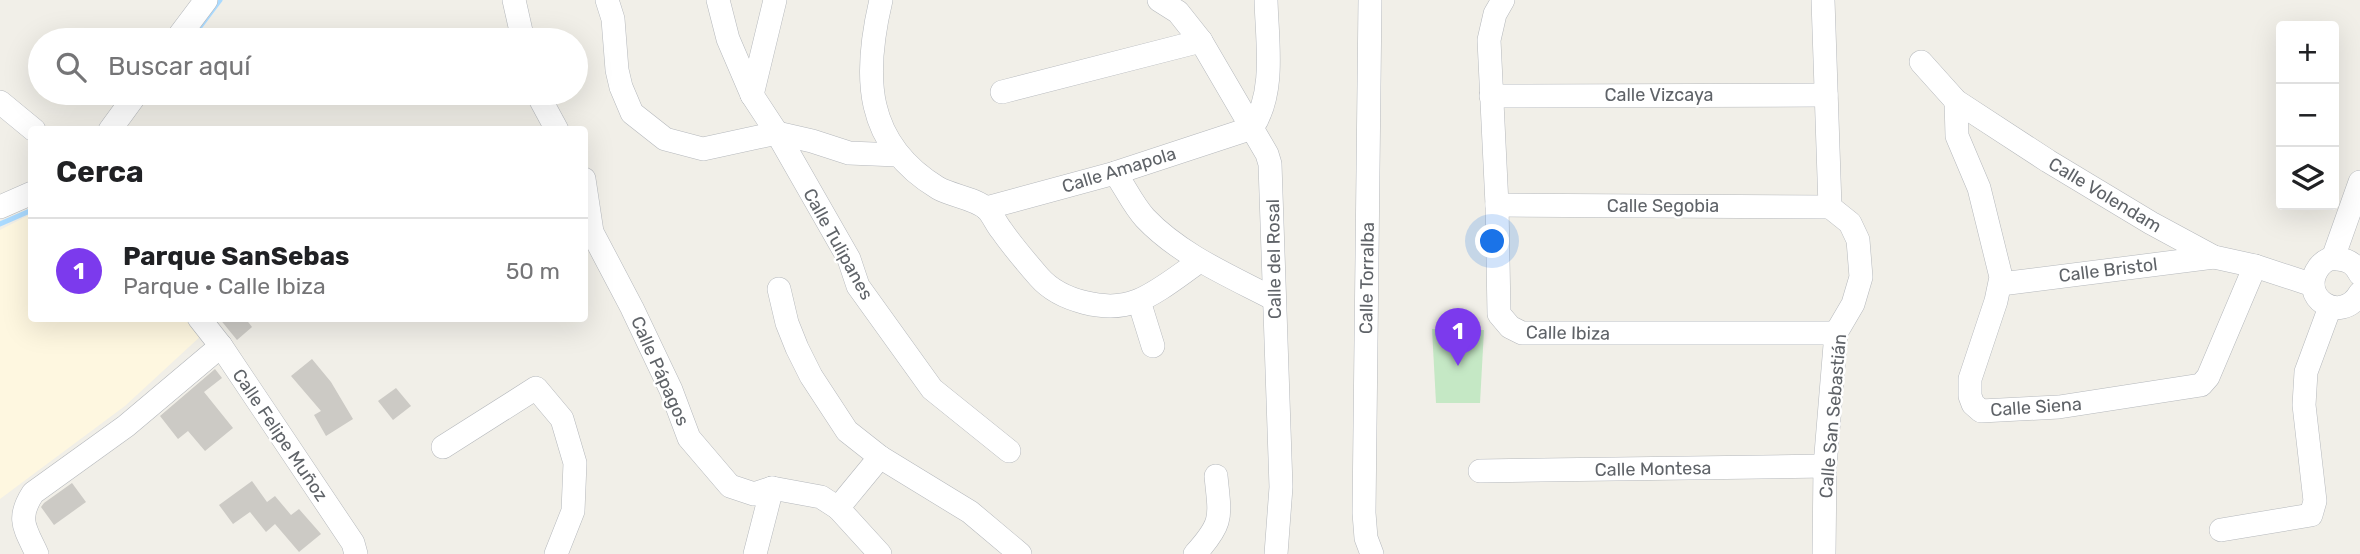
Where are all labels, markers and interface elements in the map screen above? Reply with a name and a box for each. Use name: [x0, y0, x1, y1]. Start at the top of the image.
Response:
map controls: [2276, 21, 2339, 210]
button: +: [2276, 21, 2339, 84]
search box: [28, 28, 588, 105]
icon: search: [52, 48, 90, 86]
text: Buscar aquí: [108, 51, 250, 82]
street label: Calle Vizcaya: [1605, 84, 1714, 106]
button: −: [2276, 84, 2339, 147]
street label: Calle Amapola: [1059, 142, 1179, 198]
button: layers: [2276, 147, 2339, 210]
street label: Calle Volendam: [2045, 153, 2165, 237]
text: Cerca: [56, 154, 144, 190]
street label: Calle Tulipanes: [798, 184, 878, 304]
street label: Calle Segobia: [1607, 195, 1719, 217]
street label: Calle del Rosal: [1262, 199, 1286, 319]
street label: Calle Torralba: [1355, 222, 1379, 334]
your location: [1475, 224, 1509, 258]
text: Parque SanSebas: [123, 241, 349, 272]
street label: Calle Bristol: [2057, 253, 2159, 287]
text: 1: [73, 257, 85, 285]
text: 50 m: [506, 257, 560, 285]
text: Parque · Calle Ibiza: [123, 272, 326, 300]
pin: 1: [1435, 308, 1481, 366]
street label: Calle Pápagos: [626, 313, 694, 429]
street label: Calle Ibiza: [1526, 321, 1610, 345]
street label: Calle San Sebastián: [1815, 333, 1851, 499]
street label: Calle Felipe Muñoz: [228, 365, 332, 505]
street label: Calle Siena: [1990, 393, 2082, 421]
street label: Calle Montesa: [1594, 457, 1712, 481]

